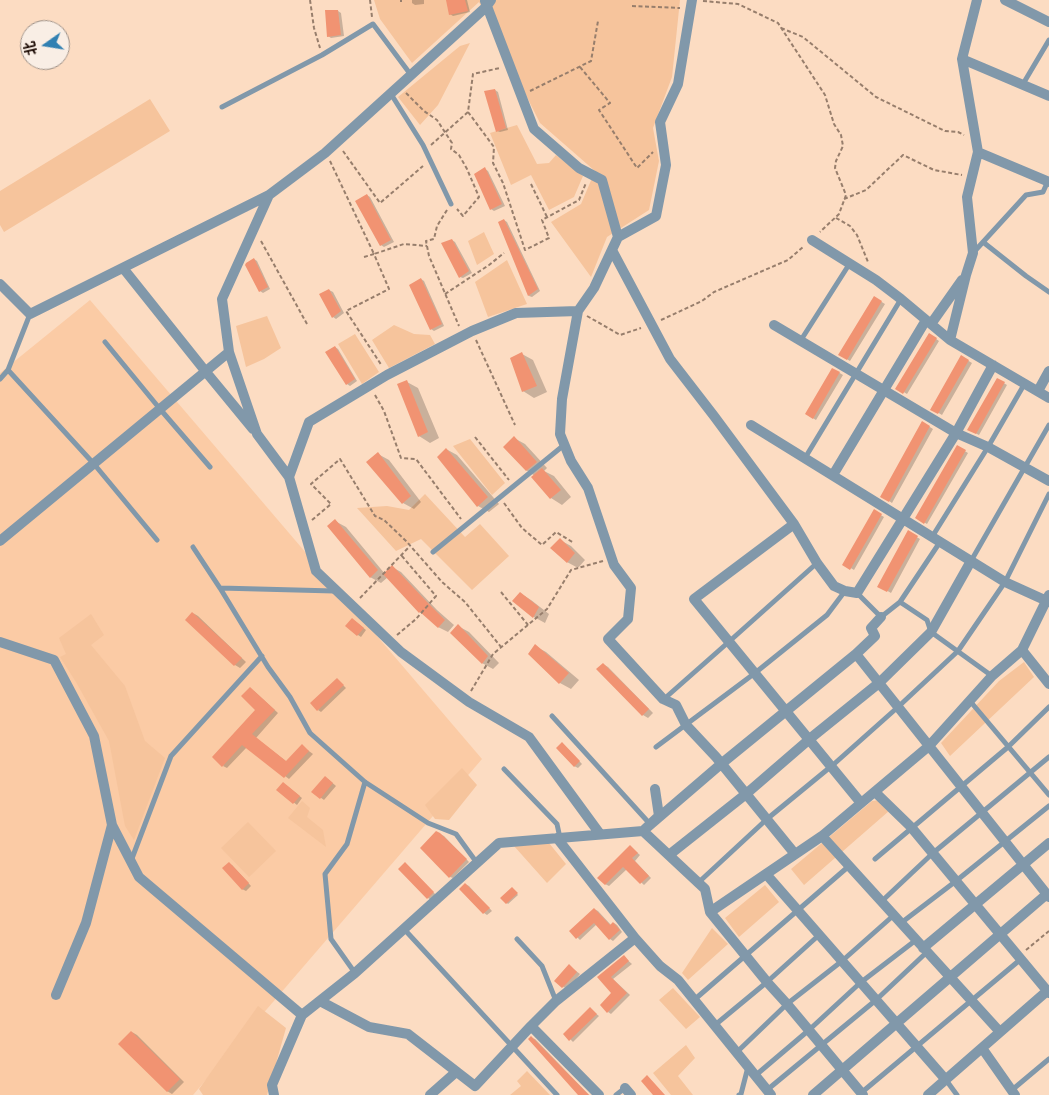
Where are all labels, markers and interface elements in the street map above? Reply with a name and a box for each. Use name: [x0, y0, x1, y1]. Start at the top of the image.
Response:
north arrow: [20, 20, 70, 70]
text: 北: [23, 40, 40, 57]

